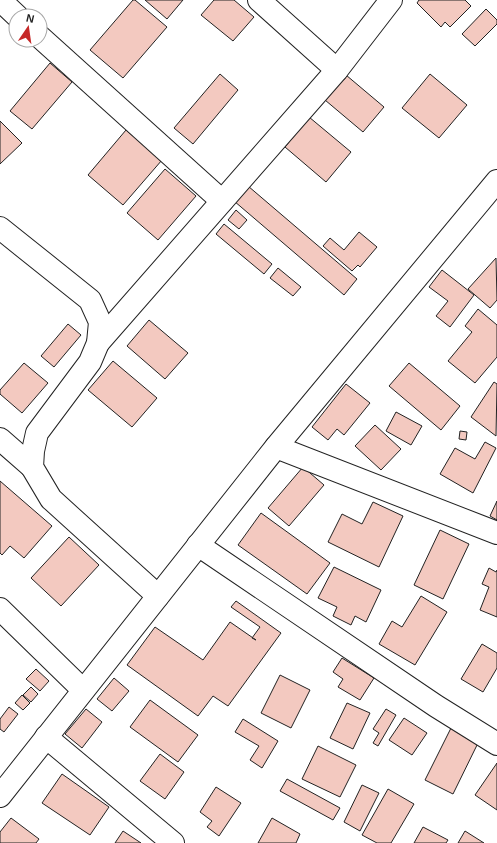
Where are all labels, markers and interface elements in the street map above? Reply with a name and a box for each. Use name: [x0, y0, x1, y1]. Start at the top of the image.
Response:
north arrow: [8, 8, 48, 48]
text: N: [25, 12, 36, 25]

